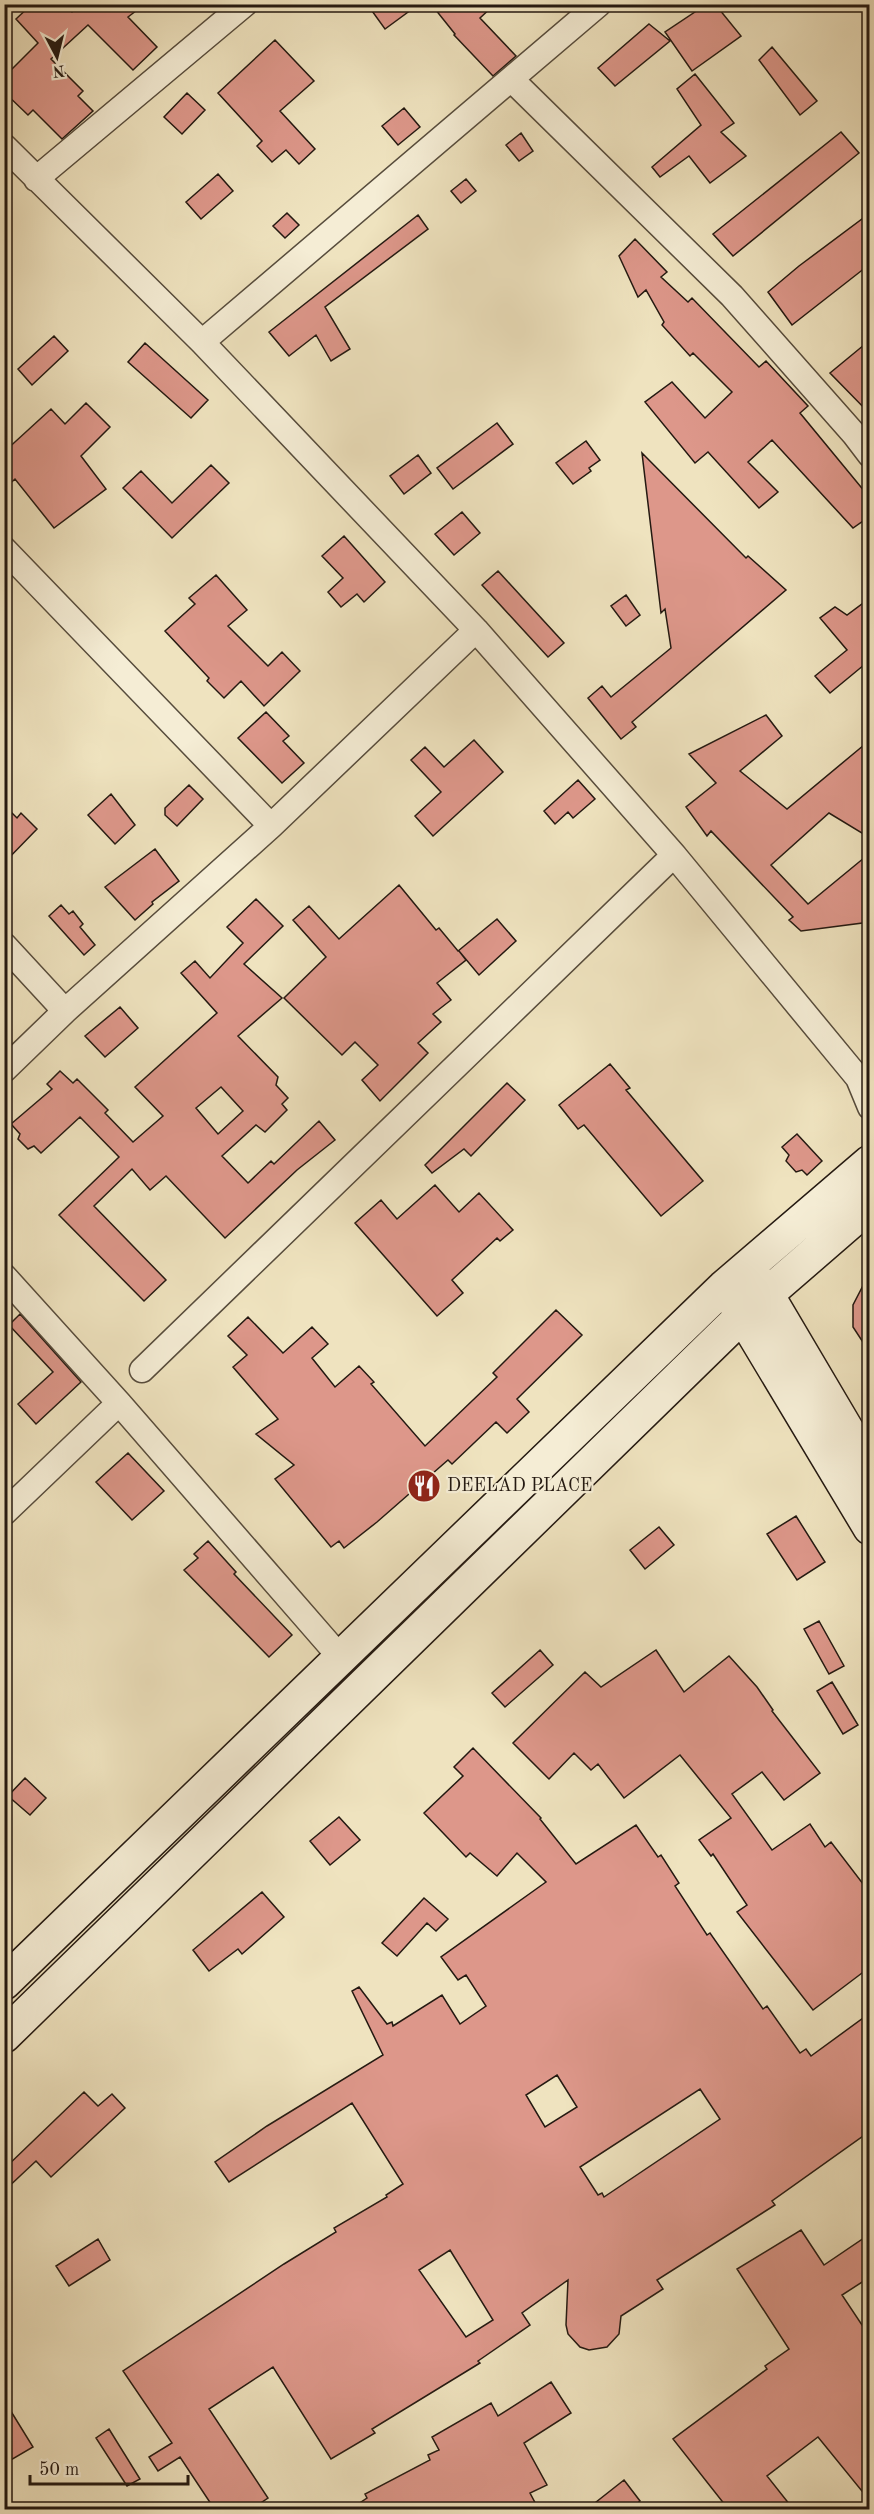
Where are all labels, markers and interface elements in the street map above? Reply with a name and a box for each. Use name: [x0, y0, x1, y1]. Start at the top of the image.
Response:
north arrow: [27, 27, 87, 87]
text: N: [51, 61, 66, 79]
restaurant icon: DEELAD PLACE: [406, 1468, 442, 1504]
place label: DEELAD PLACE: [447, 1477, 592, 1495]
scale bar: [30, 2448, 188, 2486]
text: 50 m: [39, 2461, 79, 2479]

